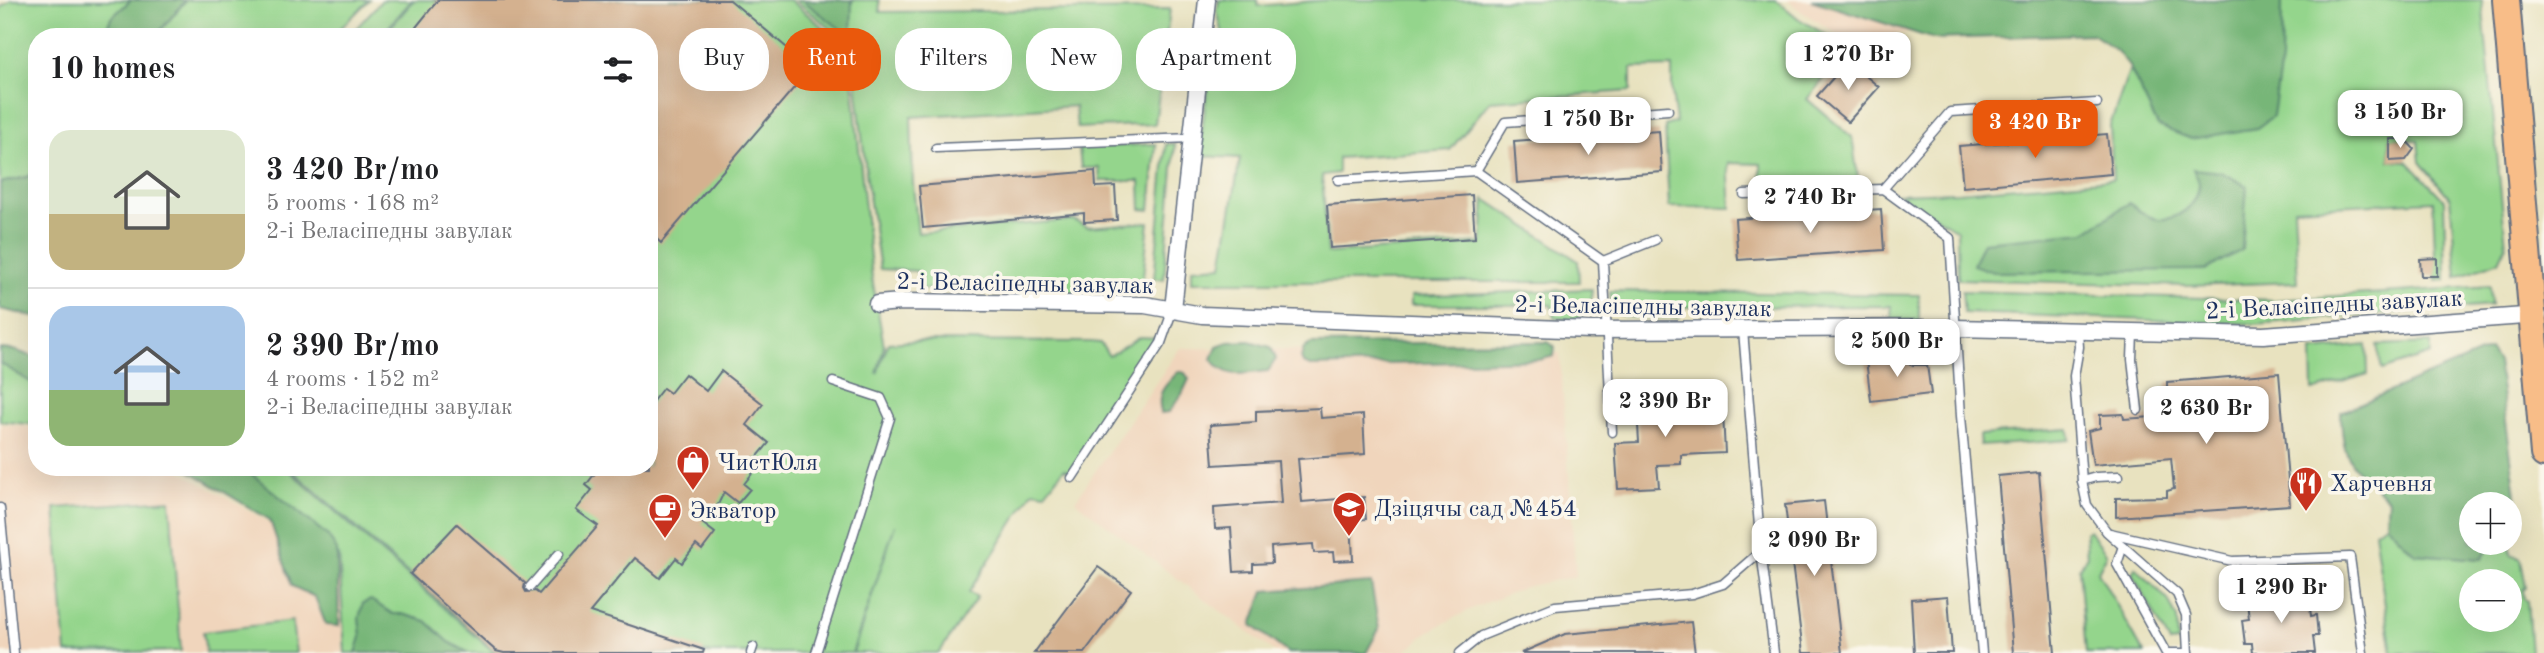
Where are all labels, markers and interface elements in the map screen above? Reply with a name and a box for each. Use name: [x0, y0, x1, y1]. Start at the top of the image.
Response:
chip: Buy: [679, 28, 769, 91]
chip: Rent: [783, 28, 881, 91]
chip: Filters: [895, 28, 1012, 91]
chip: New: [1026, 28, 1122, 91]
chip: Apartment: [1136, 28, 1296, 91]
pin: 1 270 Br: [1776, 32, 1920, 92]
text: 1 270 Br: [1802, 43, 1894, 66]
icon: filters: [599, 51, 637, 89]
text: 10 homes: [49, 55, 175, 85]
pin: 3 150 Br: [2328, 90, 2472, 150]
pin: 1 750 Br: [1516, 97, 1660, 157]
pin: 3 420 Br: [1963, 100, 2107, 160]
text: 3 150 Br: [2354, 101, 2446, 124]
text: 1 750 Br: [1542, 108, 1634, 131]
text: 3 420 Br: [1989, 111, 2081, 134]
text: 3 420 Br/mo: [266, 156, 439, 186]
icon: home: [105, 158, 189, 242]
pin: 2 740 Br: [1738, 176, 1882, 235]
text: 2 740 Br: [1764, 186, 1856, 209]
text: 5 rooms · 168 m²: [266, 192, 439, 215]
text: 2-і Веласіпедны завулак: [266, 220, 513, 243]
street label: 2-і Веласіпедны завулак: [896, 271, 1154, 299]
street label: 2-і Веласіпедны завулак: [2205, 287, 2463, 325]
street label: 2-і Веласіпедны завулак: [1514, 294, 1772, 322]
pin: 2 500 Br: [1825, 320, 1969, 379]
text: 2 500 Br: [1851, 330, 1943, 353]
text: 2 390 Br/mo: [266, 332, 439, 362]
icon: home: [105, 334, 189, 418]
text: 4 rooms · 152 m²: [266, 368, 439, 391]
pin: 2 390 Br: [1593, 380, 1737, 439]
pin: 2 630 Br: [2134, 386, 2278, 446]
text: 2 390 Br: [1619, 390, 1711, 413]
text: 2-і Веласіпедны завулак: [266, 396, 513, 419]
text: 2 630 Br: [2160, 397, 2252, 420]
shop icon: ЧистЮля: [674, 443, 712, 492]
place label: ЧистЮля: [718, 452, 818, 476]
restaurant icon: Харчевня: [2287, 464, 2325, 513]
place label: Харчевня: [2330, 473, 2432, 497]
school or university icon: Дзіцячы сад №454: [1330, 489, 1368, 538]
cafe icon: Экватор: [646, 491, 684, 540]
map controls: [2459, 492, 2522, 632]
button: +: [2459, 492, 2522, 555]
place label: Дзіцячы сад №454: [1374, 498, 1577, 522]
place label: Экватор: [690, 500, 776, 524]
pin: 2 090 Br: [1742, 518, 1886, 578]
text: 2 090 Br: [1768, 529, 1860, 552]
pin: 1 290 Br: [2209, 566, 2353, 625]
button: −: [2459, 569, 2522, 632]
text: 1 290 Br: [2235, 576, 2327, 599]

